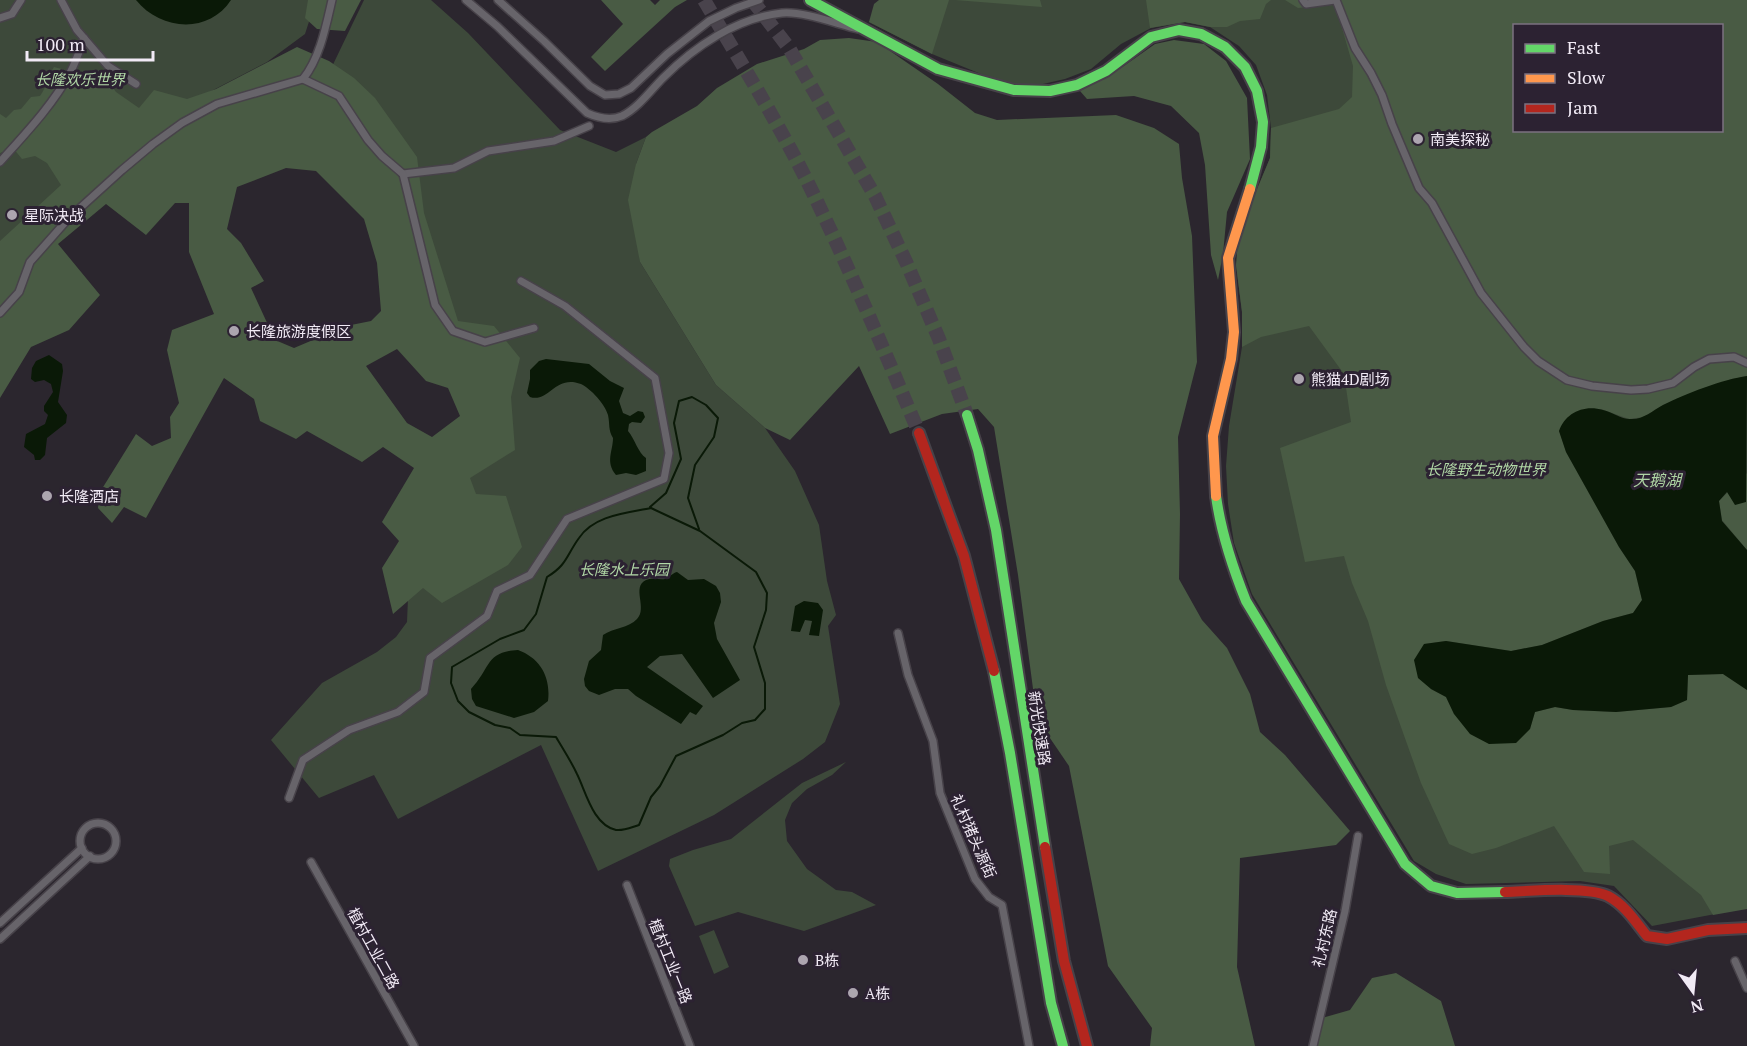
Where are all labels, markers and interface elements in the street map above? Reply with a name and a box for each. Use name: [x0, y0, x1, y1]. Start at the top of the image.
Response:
scale bar: [27, 24, 153, 62]
legend: [1513, 24, 1723, 132]
text: 100 m: [36, 32, 85, 56]
text: Fast: [1567, 35, 1601, 59]
text: Slow: [1567, 65, 1606, 89]
park label: 长隆欢乐世界: [35, 69, 126, 89]
text: Jam: [1567, 95, 1598, 119]
place label: 南美探秘: [1430, 129, 1490, 149]
marker: 南美探秘: [1411, 132, 1425, 146]
place label: 星际决战: [24, 205, 84, 225]
marker: 星际决战: [5, 208, 19, 222]
place label: 长隆旅游度假区: [246, 321, 351, 341]
marker: 长隆旅游度假区: [227, 324, 241, 338]
place label: 熊猫4D剧场: [1311, 369, 1390, 389]
marker: 熊猫4D剧场: [1292, 372, 1306, 386]
park label: 长隆野生动物世界: [1426, 459, 1547, 479]
water label: 天鹅湖: [1633, 469, 1684, 491]
place label: 长隆酒店: [59, 486, 119, 506]
marker: 长隆酒店: [40, 489, 54, 503]
park label: 长隆水上乐园: [579, 559, 671, 579]
street label: 新光快速路: [1024, 689, 1056, 767]
street label: 礼村猪头源街: [947, 791, 1001, 881]
street label: 植村工业二路: [343, 904, 405, 992]
street label: 礼村东路: [1308, 907, 1340, 969]
street label: 植村工业一路: [645, 916, 697, 1006]
place label: B栋: [815, 950, 839, 970]
marker: B栋: [796, 953, 810, 967]
north arrow: [1663, 962, 1723, 1022]
place label: A栋: [865, 983, 890, 1003]
marker: A栋: [846, 986, 860, 1000]
text: N: [1688, 994, 1706, 1019]

